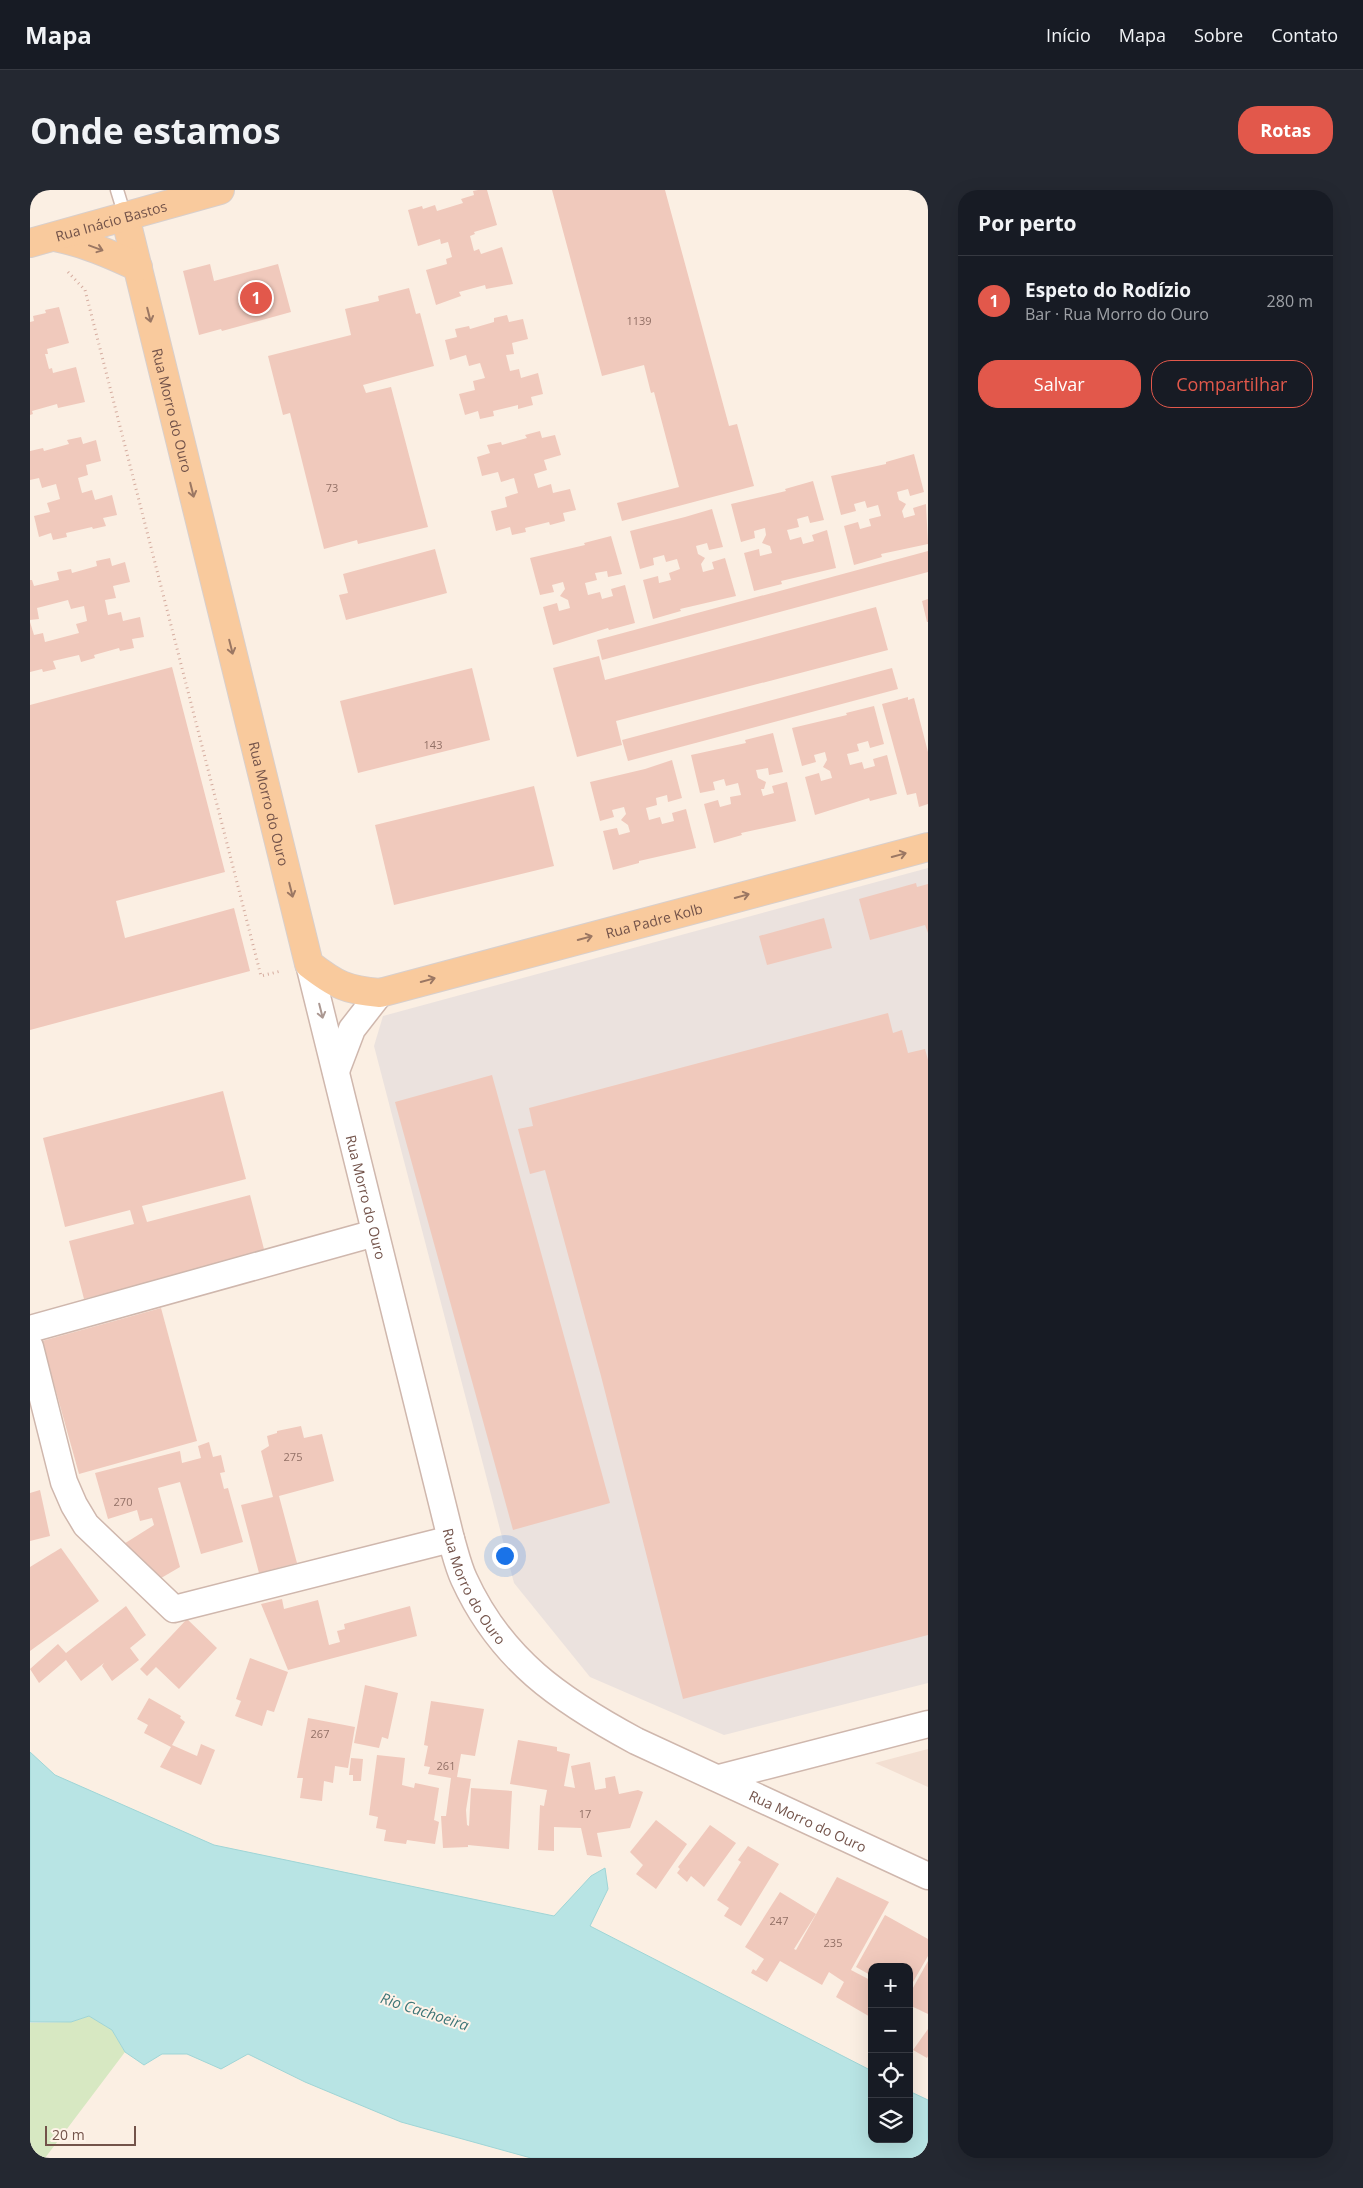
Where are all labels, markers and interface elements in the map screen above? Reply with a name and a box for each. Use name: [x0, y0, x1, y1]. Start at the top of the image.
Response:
text: Mapa: [25, 18, 92, 51]
text: Início: [1046, 23, 1091, 47]
text: Mapa: [1119, 23, 1166, 47]
text: Sobre: [1194, 23, 1243, 47]
text: Contato: [1271, 23, 1338, 47]
button: Rotas: [1238, 106, 1333, 154]
text: Onde estamos: [30, 107, 281, 154]
street label: Rua Inácio Bastos: [53, 196, 169, 245]
text: Por perto: [978, 209, 1077, 237]
one-way arrow: [88, 244, 104, 253]
text: Espeto do Rodízio: [1025, 277, 1191, 303]
pin: 1: [240, 279, 272, 317]
text: 1: [989, 290, 999, 312]
text: 280 m: [1267, 290, 1313, 312]
text: Bar · Rua Morro do Ouro: [1025, 303, 1209, 325]
one-way arrow: [145, 306, 154, 322]
house number: 1139: [626, 313, 652, 328]
street label: Rua Morro do Ouro: [148, 346, 197, 474]
button: Salvar: [978, 360, 1141, 408]
button: Compartilhar: [1151, 360, 1313, 408]
house number: 73: [326, 480, 338, 495]
one-way arrow: [188, 481, 197, 497]
one-way arrow: [227, 639, 236, 655]
house number: 143: [424, 737, 442, 752]
street label: Rua Morro do Ouro: [245, 739, 294, 868]
one-way arrow: [890, 849, 906, 859]
one-way arrow: [287, 882, 296, 898]
one-way arrow: [733, 891, 749, 901]
street label: Rua Padre Kolb: [603, 898, 705, 942]
one-way arrow: [576, 933, 592, 943]
one-way arrow: [419, 975, 435, 985]
one-way arrow: [316, 1002, 326, 1018]
street label: Rua Morro do Ouro: [342, 1133, 391, 1261]
house number: 275: [284, 1449, 302, 1464]
house number: 270: [114, 1494, 132, 1509]
street label: Rua Morro do Ouro: [439, 1526, 511, 1648]
your location: [492, 1543, 518, 1569]
house number: 267: [311, 1726, 329, 1741]
house number: 261: [437, 1758, 455, 1773]
street label: Rua Morro do Ouro: [746, 1785, 870, 1856]
house number: 17: [579, 1806, 591, 1821]
house number: 247: [770, 1913, 788, 1928]
house number: 235: [824, 1935, 842, 1950]
map controls: [868, 1963, 913, 2143]
button: +: [868, 1963, 913, 2008]
water label: Rio Cachoeira: [378, 1987, 472, 2035]
button: −: [868, 2008, 913, 2053]
button: locate: [868, 2053, 913, 2098]
button: layers: [868, 2098, 913, 2143]
scale bar: [45, 2123, 136, 2146]
text: 20 m: [52, 2125, 85, 2144]

